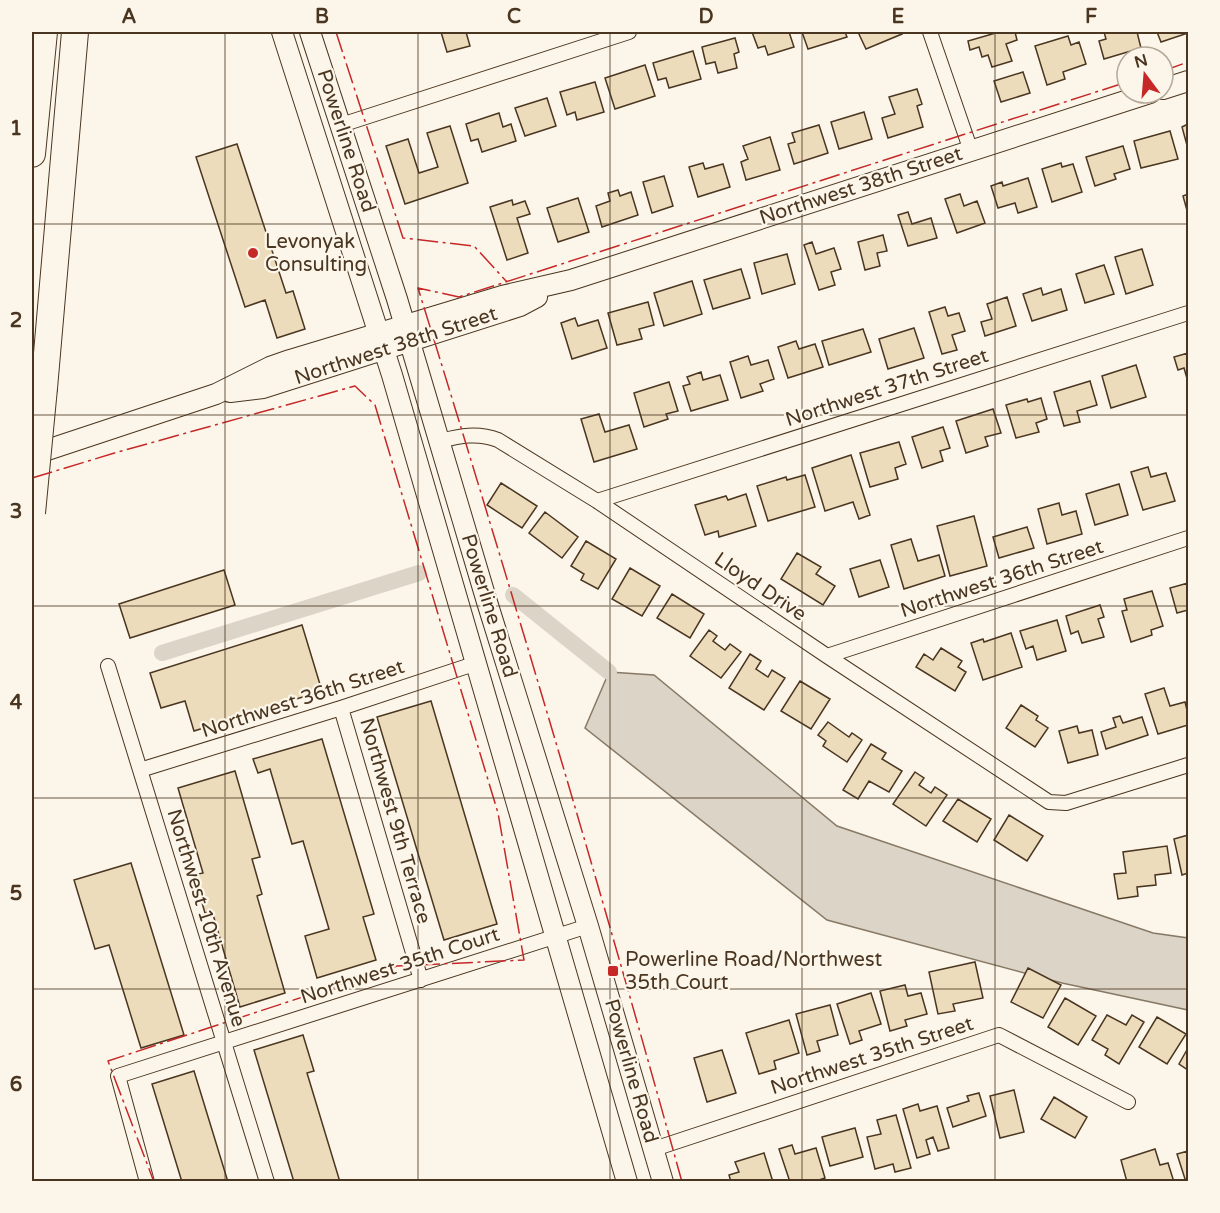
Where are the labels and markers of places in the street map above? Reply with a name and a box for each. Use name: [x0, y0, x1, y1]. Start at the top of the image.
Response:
place label: Levonyak Consulting: [265, 230, 367, 277]
marker: Levonyak Consulting: [246, 246, 260, 260]
place label: Powerline Road/Northwest 35th Court: [625, 948, 882, 995]
marker: Powerline Road/Northwest 35th Court: [606, 964, 620, 978]

